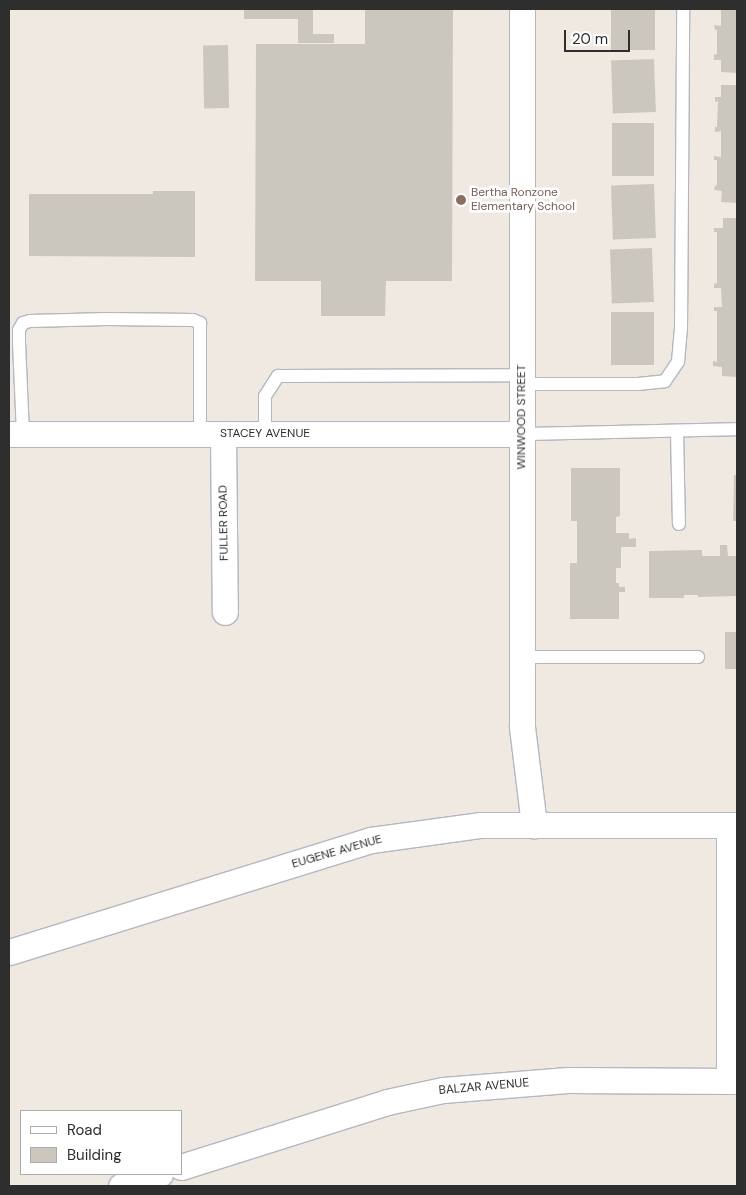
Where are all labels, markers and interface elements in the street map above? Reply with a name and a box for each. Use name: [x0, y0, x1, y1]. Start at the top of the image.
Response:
scale bar: [566, 20, 632, 52]
text: 20 m: [572, 29, 608, 49]
place label: Bertha Ronzone Elementary School: [471, 186, 575, 214]
marker: Bertha Ronzone Elementary School: [455, 194, 467, 206]
street label: WINWOOD STREET: [515, 365, 529, 469]
street label: STACEY AVENUE: [220, 427, 310, 441]
street label: FULLER ROAD: [216, 485, 232, 561]
street label: EUGENE AVENUE: [290, 832, 384, 872]
street label: BALZAR AVENUE: [438, 1076, 530, 1098]
legend: [20, 1110, 182, 1175]
text: Road: [67, 1120, 102, 1140]
text: Building: [67, 1145, 122, 1165]

